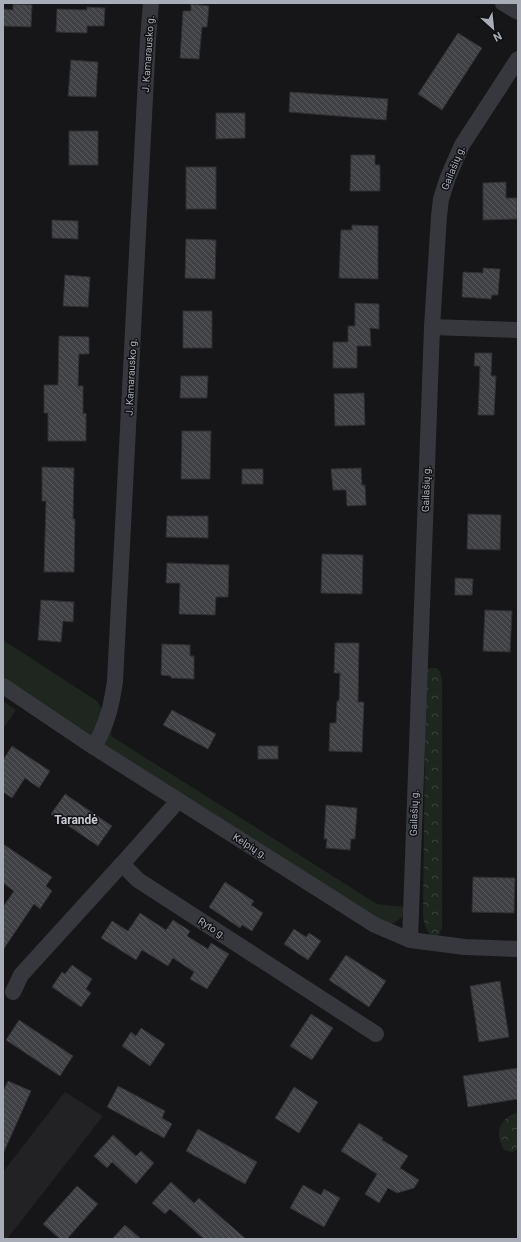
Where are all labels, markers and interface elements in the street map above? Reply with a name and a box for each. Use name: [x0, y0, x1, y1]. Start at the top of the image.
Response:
north arrow: [473, 8, 513, 48]
street label: J. Kamarausko g.: [140, 15, 156, 93]
text: N: [491, 29, 504, 44]
street label: Gailašių g.: [439, 144, 467, 192]
street label: J. Kamarausko g.: [123, 338, 139, 416]
street label: Gailašių g.: [420, 466, 432, 512]
street label: Gailašių g.: [408, 790, 420, 836]
district label: Tarandė: [54, 813, 98, 827]
street label: Kelpių g.: [231, 831, 269, 861]
street label: Ryto g.: [196, 915, 228, 941]

